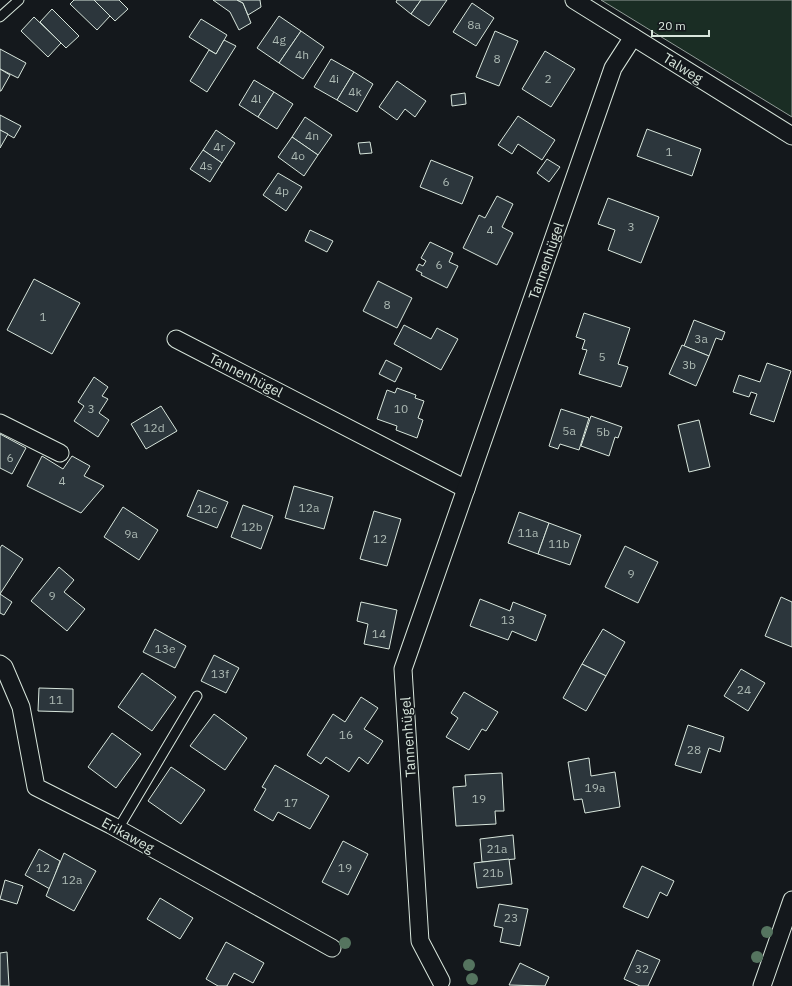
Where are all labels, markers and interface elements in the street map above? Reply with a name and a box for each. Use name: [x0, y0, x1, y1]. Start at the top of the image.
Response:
scale bar: [652, 12, 709, 38]
house number: 8a: [467, 17, 481, 32]
text: 20 m: [658, 18, 686, 33]
house number: 4g: [272, 32, 286, 47]
house number: 4h: [295, 47, 309, 62]
street label: Talweg: [660, 49, 707, 88]
house number: 8: [493, 51, 501, 66]
house number: 4i: [329, 71, 339, 86]
house number: 2: [544, 71, 552, 86]
house number: 4k: [348, 84, 362, 99]
house number: 4l: [251, 91, 261, 106]
house number: 4n: [305, 128, 319, 143]
house number: 4r: [213, 139, 225, 154]
house number: 1: [665, 144, 673, 159]
house number: 4o: [291, 148, 305, 163]
house number: 4s: [199, 158, 213, 173]
house number: 6: [442, 174, 450, 189]
house number: 4p: [275, 183, 289, 198]
house number: 3: [627, 219, 635, 234]
street label: Tannenhügel: [524, 220, 568, 302]
house number: 4: [486, 222, 494, 237]
house number: 6: [435, 257, 443, 272]
house number: 8: [383, 297, 391, 312]
house number: 1: [39, 309, 47, 324]
house number: 3a: [694, 331, 708, 346]
street label: Tannenhügel: [206, 349, 286, 401]
house number: 5: [598, 349, 606, 364]
house number: 3b: [682, 357, 696, 372]
house number: 3: [87, 401, 95, 416]
house number: 10: [394, 401, 408, 416]
house number: 12d: [143, 420, 165, 435]
house number: 5a: [562, 423, 576, 438]
house number: 5b: [596, 424, 610, 439]
house number: 6: [6, 450, 14, 465]
house number: 4: [58, 473, 66, 488]
house number: 12a: [299, 500, 320, 515]
house number: 12c: [197, 501, 217, 516]
house number: 12b: [241, 519, 263, 534]
house number: 11a: [518, 525, 539, 540]
house number: 9a: [124, 526, 138, 541]
house number: 12: [373, 531, 387, 546]
house number: 11b: [548, 536, 570, 551]
house number: 9: [627, 566, 635, 581]
house number: 9: [48, 588, 56, 603]
house number: 13: [501, 612, 515, 627]
house number: 14: [372, 626, 386, 641]
house number: 13e: [155, 641, 176, 656]
house number: 13f: [211, 666, 229, 681]
house number: 24: [737, 682, 751, 697]
house number: 11: [49, 692, 63, 707]
street label: Tannenhügel: [396, 696, 420, 778]
house number: 16: [339, 727, 353, 742]
house number: 28: [687, 742, 701, 757]
house number: 19a: [585, 780, 606, 795]
house number: 19: [472, 791, 486, 806]
house number: 17: [284, 795, 298, 810]
street label: Erikaweg: [99, 813, 158, 857]
house number: 21a: [487, 841, 508, 856]
house number: 12: [36, 860, 50, 875]
house number: 19: [338, 860, 352, 875]
house number: 21b: [482, 865, 504, 880]
house number: 12a: [62, 872, 83, 887]
house number: 23: [504, 910, 518, 925]
house number: 32: [635, 961, 649, 976]

